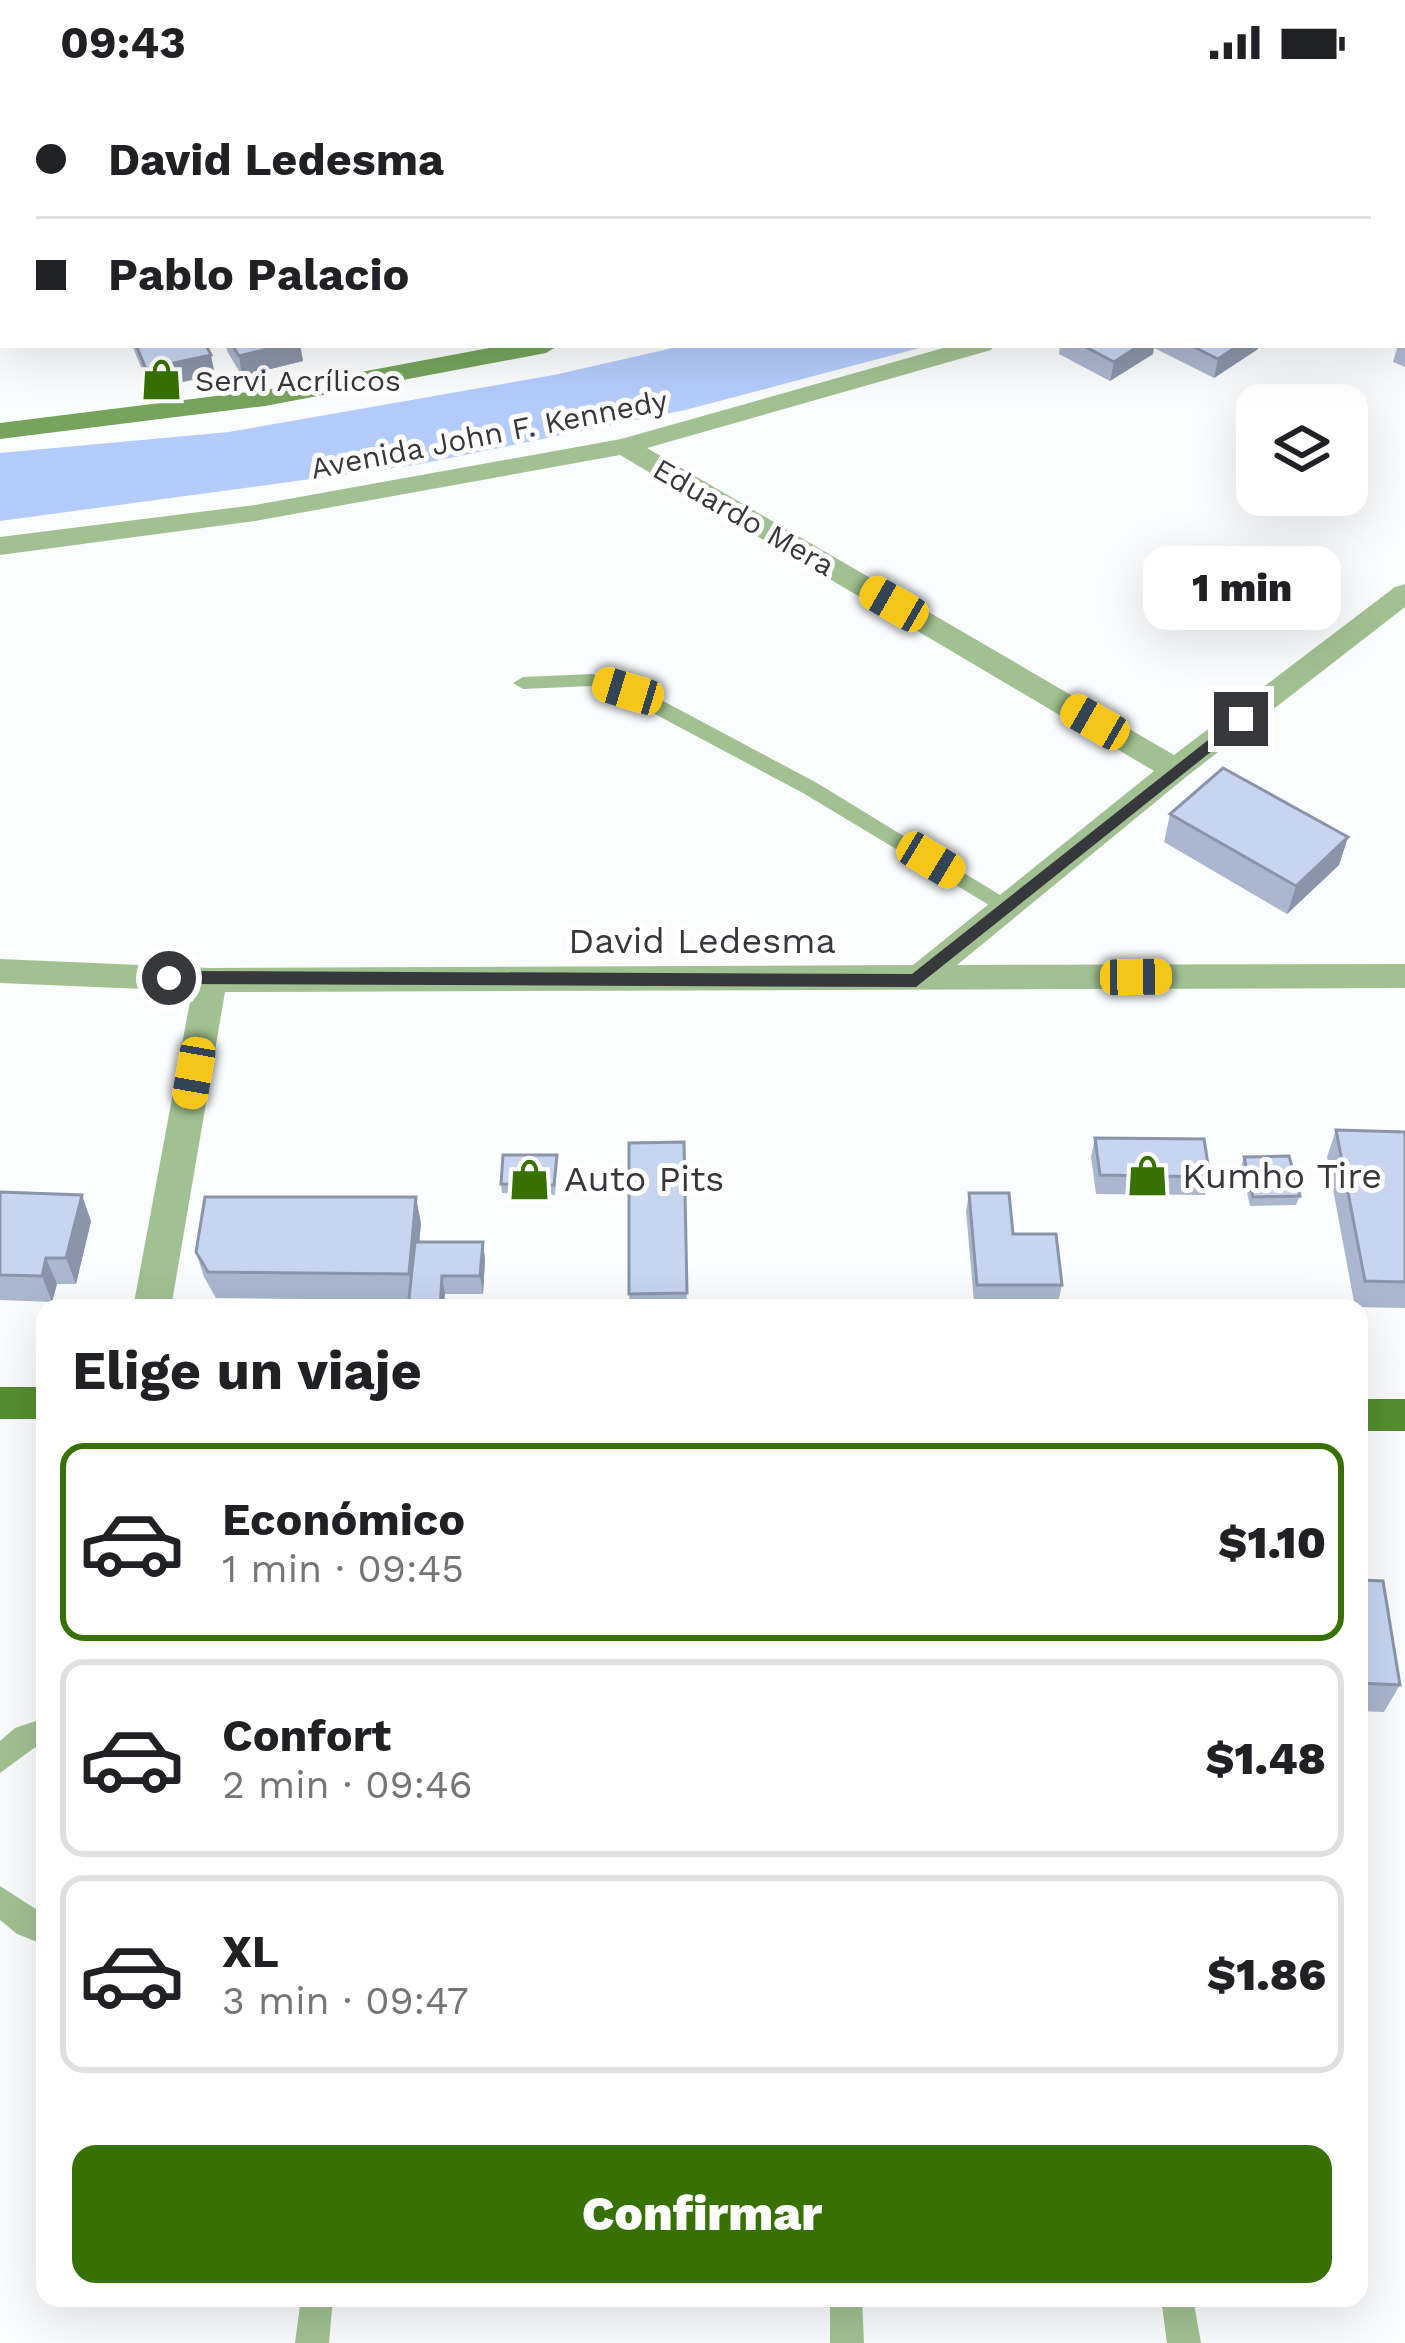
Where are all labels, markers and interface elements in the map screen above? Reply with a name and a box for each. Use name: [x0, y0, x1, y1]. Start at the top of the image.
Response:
text: 09:43: [60, 16, 186, 69]
text: David Ledesma: [108, 133, 444, 186]
text: Pablo Palacio: [108, 248, 410, 301]
shop icon: Servi Acrílicos: [138, 357, 184, 403]
place label: Servi Acrílicos: [195, 363, 401, 398]
street label: Avenida John F. Kennedy: [308, 382, 671, 486]
map controls: [1236, 384, 1368, 516]
button: layers: [1236, 384, 1368, 516]
street label: Eduardo Mera: [647, 451, 841, 583]
callout: 1 min: [1142, 545, 1340, 629]
text: 1 min: [1192, 565, 1292, 610]
car: [854, 570, 934, 638]
car: [588, 663, 668, 719]
car: [1055, 688, 1135, 756]
route end: [1214, 692, 1268, 746]
car: [891, 826, 971, 894]
street label: David Ledesma: [568, 920, 836, 962]
route start: [142, 951, 196, 1005]
car: [1100, 958, 1172, 996]
car: [170, 1034, 218, 1112]
shop icon: Kumho Tire: [1125, 1153, 1171, 1199]
place label: Kumho Tire: [1182, 1155, 1382, 1197]
shop icon: Auto Pits: [507, 1156, 553, 1202]
place label: Auto Pits: [564, 1158, 724, 1200]
text: Elige un viaje: [72, 1339, 422, 1402]
icon: car: [78, 1488, 186, 1596]
text: Económico: [222, 1493, 465, 1546]
text: $1.10: [1218, 1516, 1326, 1569]
text: 1 min · 09:45: [222, 1546, 464, 1591]
icon: car: [78, 1704, 186, 1812]
text: Confort: [222, 1709, 391, 1762]
text: $1.48: [1205, 1732, 1326, 1785]
text: 2 min · 09:46: [222, 1762, 473, 1807]
icon: car: [78, 1920, 186, 2028]
text: XL: [222, 1925, 279, 1978]
text: $1.86: [1207, 1948, 1326, 2001]
text: 3 min · 09:47: [222, 1978, 469, 2023]
button: Confirmar: [72, 2145, 1332, 2283]

